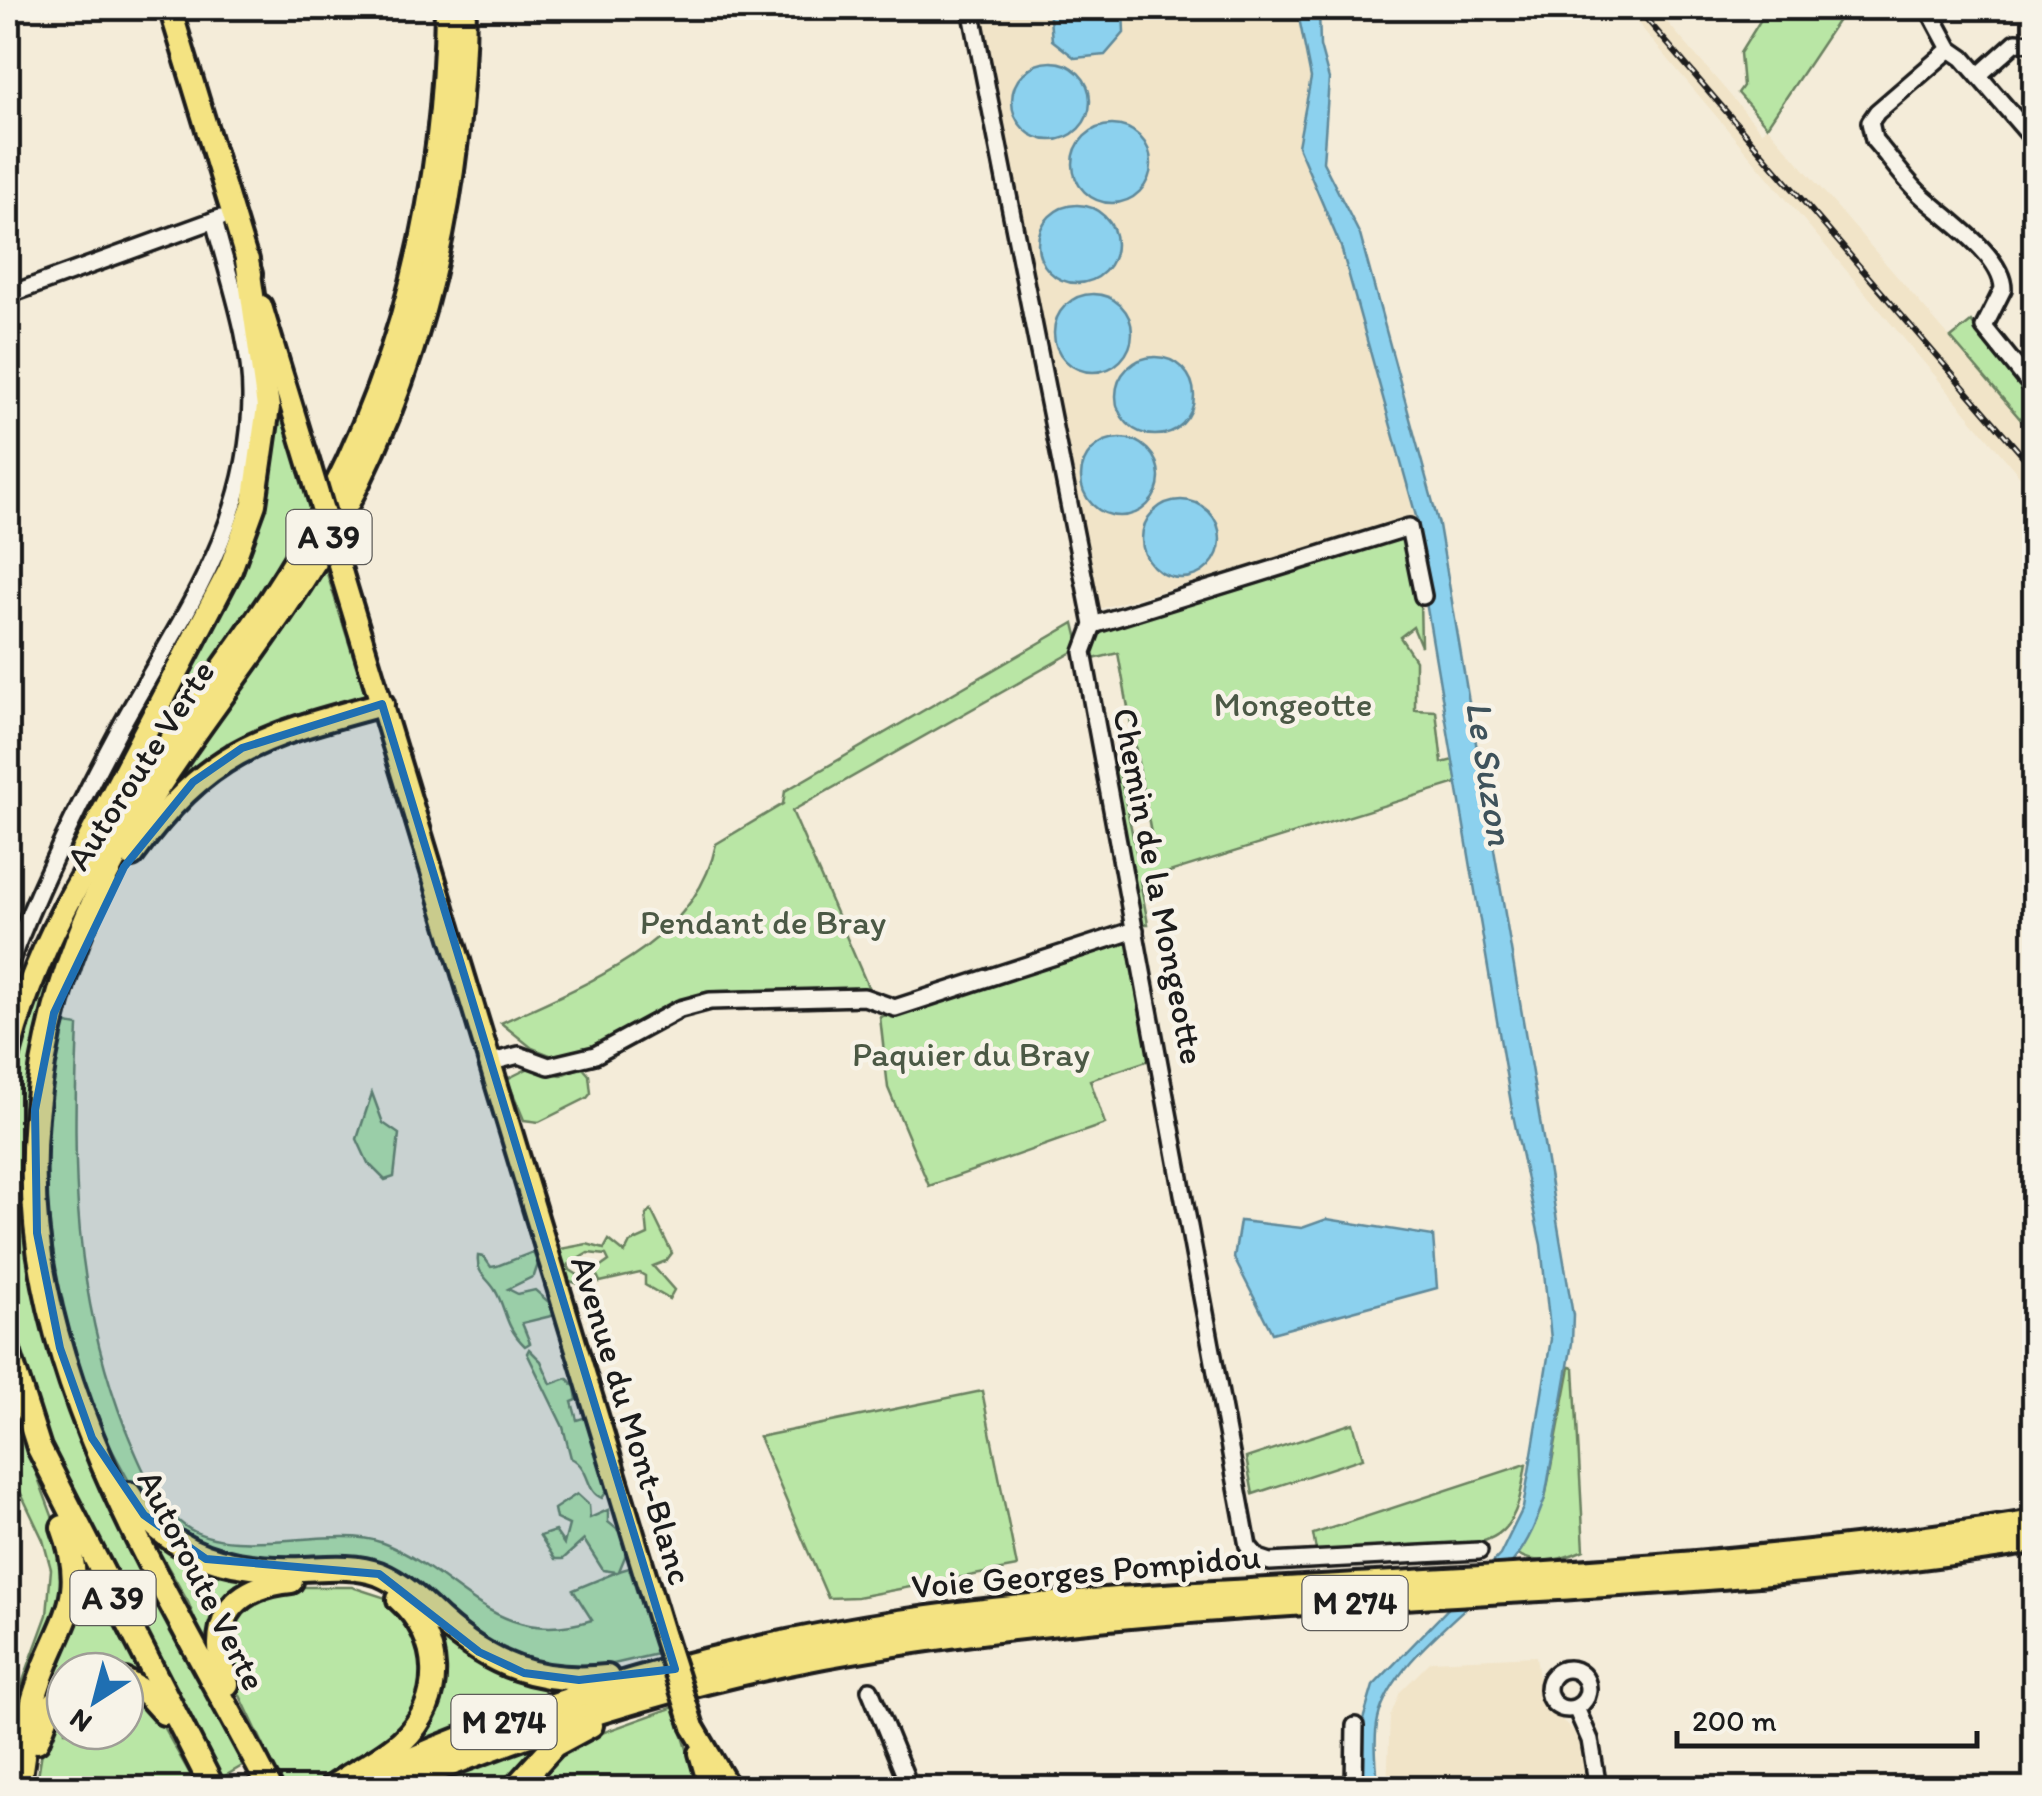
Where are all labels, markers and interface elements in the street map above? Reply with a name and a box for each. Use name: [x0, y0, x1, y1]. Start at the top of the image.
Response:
road number: A 39: [286, 510, 372, 564]
street label: Autoroute Verte: [57, 652, 223, 878]
park label: Mongeotte: [1213, 683, 1373, 725]
water label: Le Suzon: [1456, 698, 1524, 849]
street label: Chemin de la Mongeotte: [1104, 704, 1214, 1068]
park label: Pendant de Bray: [640, 901, 886, 943]
park label: Paquier du Bray: [852, 1033, 1090, 1075]
street label: Avenue du Mont-Blanc: [562, 1250, 702, 1590]
street label: Autoroute Verte: [128, 1463, 276, 1697]
street label: Voie Georges Pompidou: [910, 1535, 1262, 1607]
road number: A 39: [70, 1571, 156, 1625]
road number: M 274: [1302, 1576, 1408, 1630]
north arrow: [45, 1651, 145, 1751]
scale bar: [1677, 1686, 1977, 1748]
road number: M 274: [452, 1695, 556, 1749]
text: N: [63, 1702, 98, 1741]
text: 200 m: [1692, 1702, 1777, 1739]

